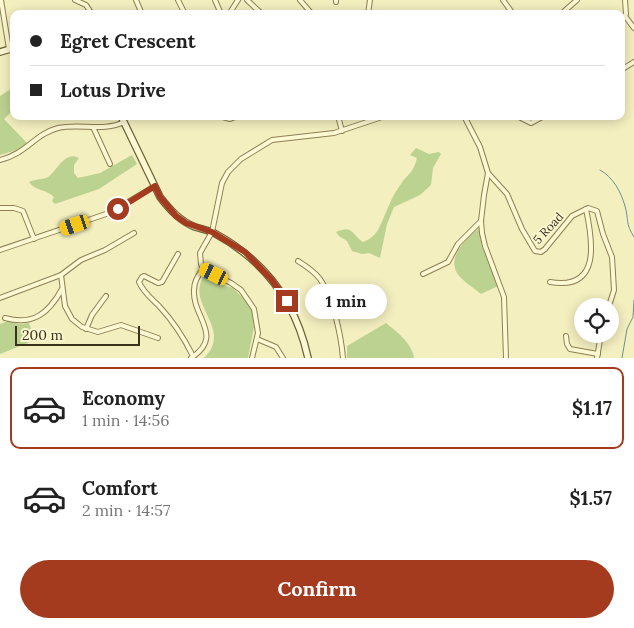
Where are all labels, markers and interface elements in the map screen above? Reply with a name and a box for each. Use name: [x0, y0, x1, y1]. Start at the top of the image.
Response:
text: Egret Crescent: [60, 29, 196, 53]
text: Lotus Drive: [60, 78, 166, 102]
route start: [107, 198, 129, 220]
street label: 5 Road: [530, 209, 566, 247]
car: [58, 213, 91, 237]
car: [197, 261, 230, 287]
callout: 1 min: [304, 284, 387, 318]
route end: [276, 290, 298, 312]
text: 1 min: [326, 291, 366, 311]
map controls: [574, 298, 619, 343]
button: locate: [574, 298, 619, 343]
scale bar: [15, 323, 140, 346]
text: 200 m: [22, 326, 63, 344]
icon: car: [22, 386, 67, 431]
text: Economy: [82, 386, 165, 410]
text: $1.17: [572, 396, 612, 420]
text: 1 min · 14:56: [82, 410, 169, 430]
icon: car: [22, 476, 67, 521]
text: Comfort: [82, 476, 158, 500]
text: $1.57: [570, 486, 612, 510]
text: 2 min · 14:57: [82, 500, 170, 520]
button: Confirm: [20, 560, 614, 618]

